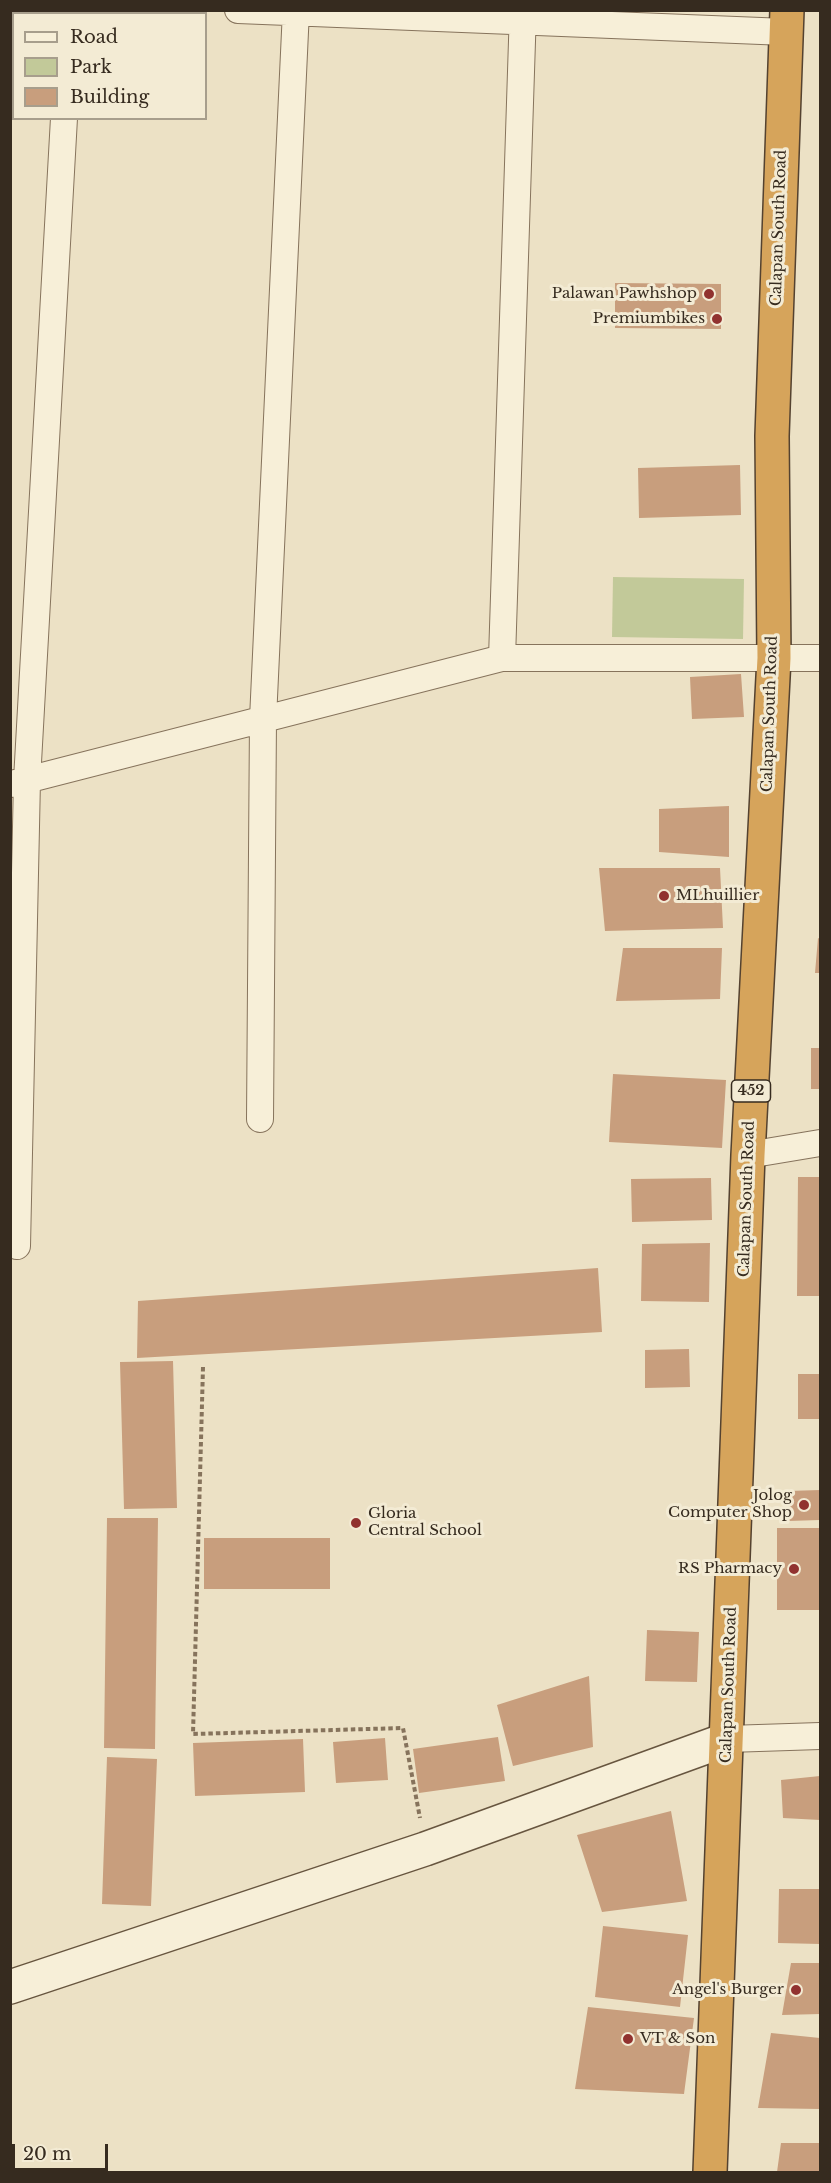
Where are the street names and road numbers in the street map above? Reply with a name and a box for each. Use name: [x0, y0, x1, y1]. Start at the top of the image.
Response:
street label: Calapan South Road: [767, 150, 791, 306]
street label: Calapan South Road: [758, 636, 782, 792]
road number: 452: [732, 1080, 771, 1102]
street label: Calapan South Road: [735, 1121, 759, 1277]
street label: Calapan South Road: [717, 1607, 741, 1763]

